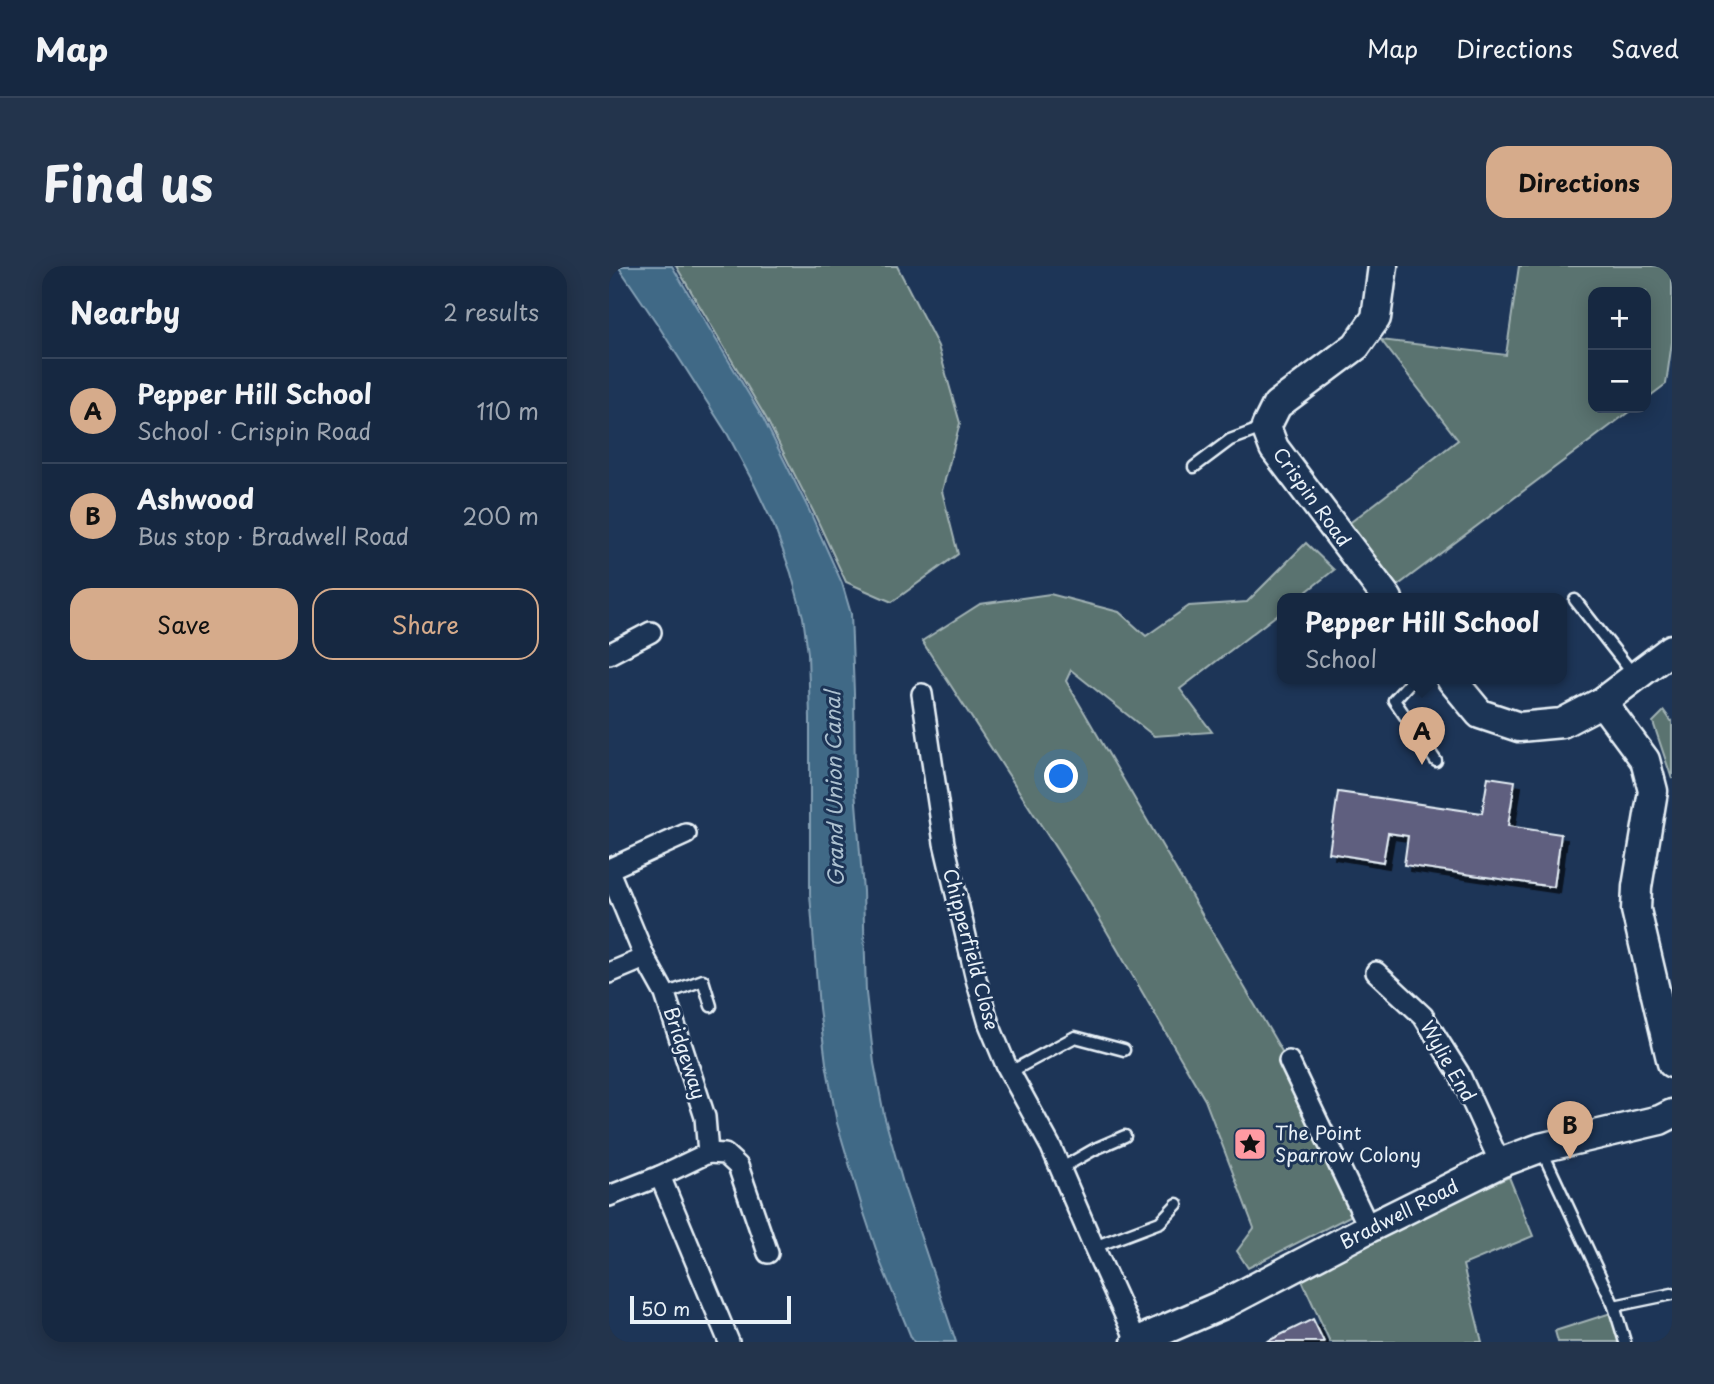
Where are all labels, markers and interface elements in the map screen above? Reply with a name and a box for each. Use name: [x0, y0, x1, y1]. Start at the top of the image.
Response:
text: Map: [35, 23, 108, 73]
text: Map: [1367, 30, 1418, 66]
text: Directions: [1456, 30, 1573, 66]
text: Saved: [1611, 30, 1679, 66]
text: Find us: [42, 145, 213, 219]
button: Directions: [1486, 146, 1672, 218]
map controls: [1588, 287, 1651, 413]
button: +: [1588, 287, 1651, 350]
text: Nearby: [70, 289, 180, 334]
text: 2 results: [443, 294, 539, 329]
button: −: [1588, 350, 1651, 413]
text: Pepper Hill School: [137, 374, 372, 413]
text: A: [84, 393, 102, 428]
text: 110 m: [477, 393, 539, 428]
text: School · Crispin Road: [137, 413, 371, 448]
street label: Crispin Road: [1267, 441, 1359, 552]
text: Ashwood: [137, 479, 254, 518]
text: B: [85, 498, 101, 533]
text: 200 m: [462, 498, 539, 533]
text: Bus stop · Bradwell Road: [137, 518, 409, 553]
button: Save: [70, 588, 298, 660]
button: Share: [312, 588, 539, 660]
popup: [1277, 593, 1567, 684]
text: Pepper Hill School: [1305, 602, 1539, 641]
text: School: [1305, 641, 1377, 676]
water label: Grand Union Canal: [815, 688, 851, 887]
pin: A: [1399, 707, 1445, 765]
your location: [1044, 759, 1078, 793]
street label: Chipperfield Close: [937, 865, 1007, 1032]
street label: Bridgeway: [658, 1003, 714, 1103]
street label: Wylie End: [1414, 1015, 1483, 1106]
pin: B: [1547, 1101, 1593, 1159]
place label: The Point Sparrow Colony: [1275, 1118, 1421, 1168]
place icon: The Point Sparrow Colony: [1231, 1125, 1269, 1163]
street label: Bradwell Road: [1334, 1171, 1463, 1255]
scale bar: [630, 1293, 791, 1325]
text: 50 m: [641, 1294, 690, 1322]

